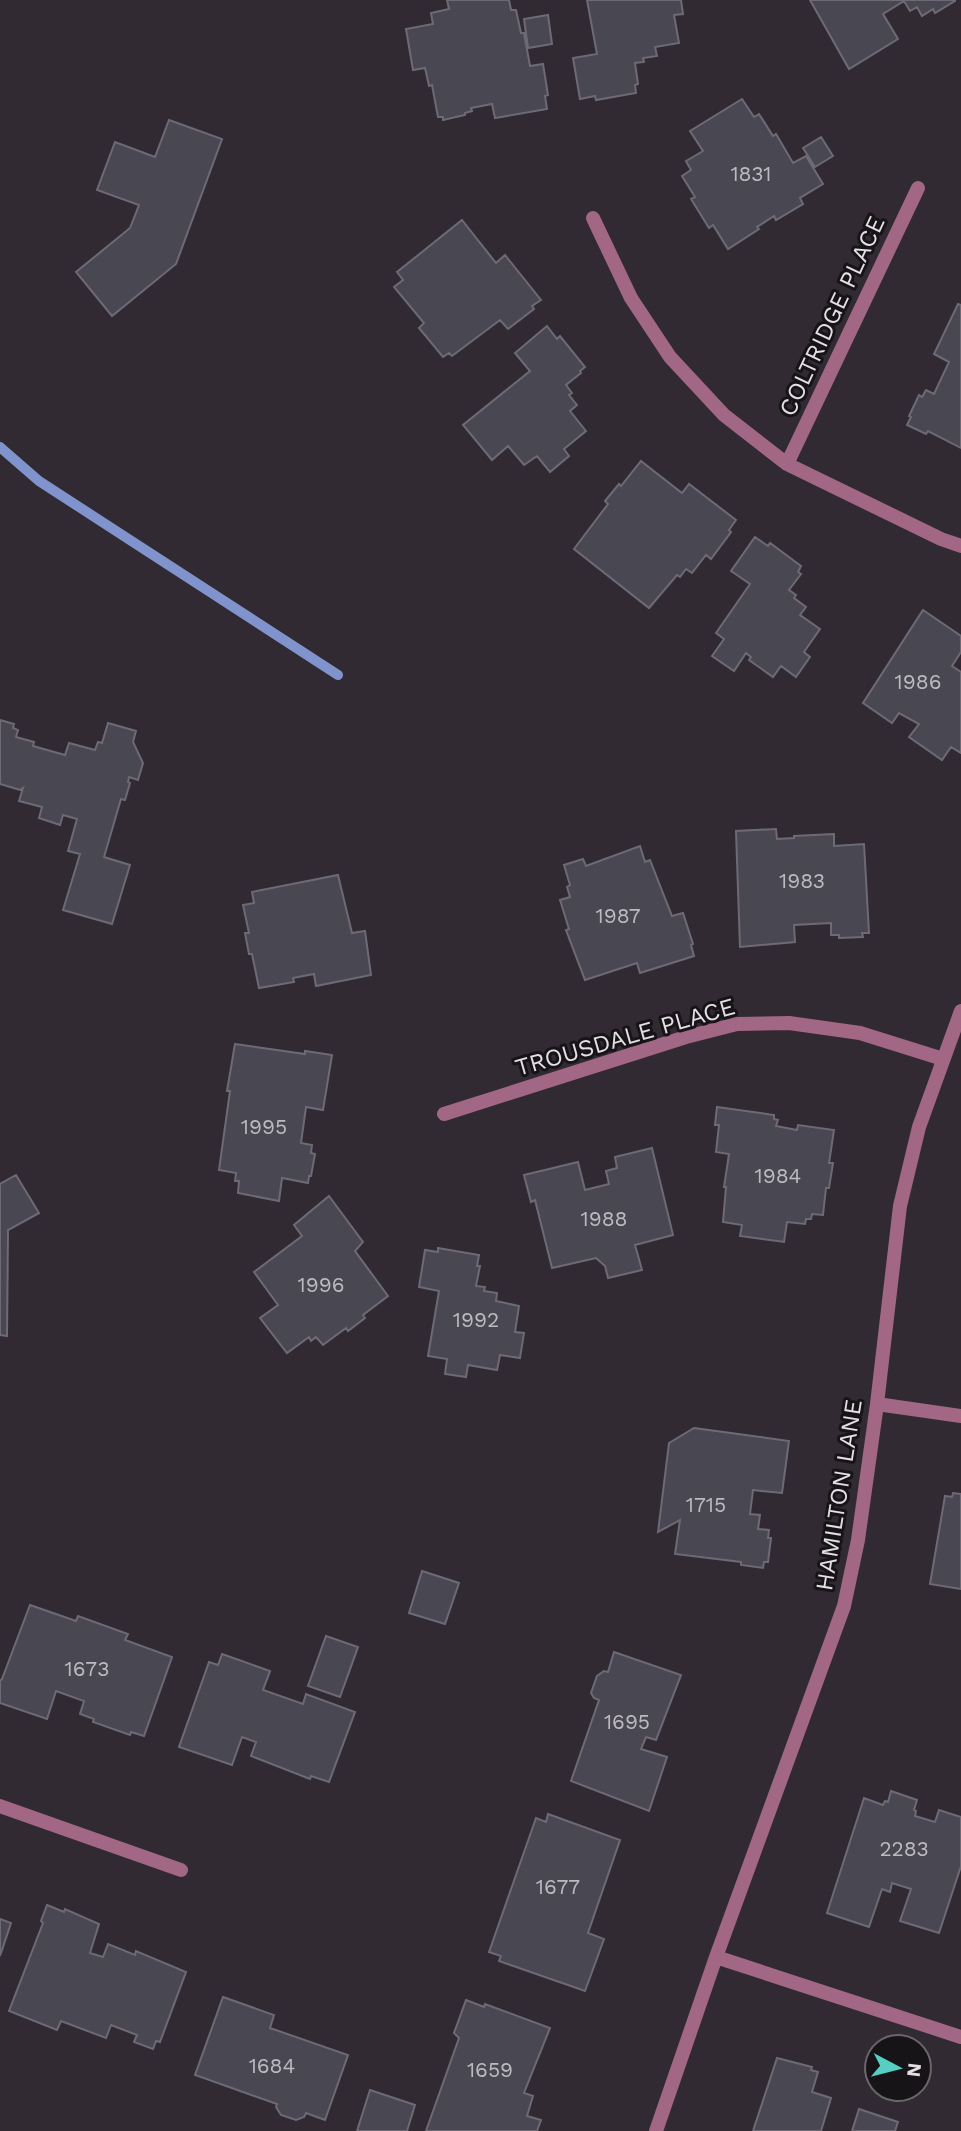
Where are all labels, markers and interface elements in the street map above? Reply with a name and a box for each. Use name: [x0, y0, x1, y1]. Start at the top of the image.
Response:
house number: 1831: [730, 161, 772, 186]
street label: COLTRIDGE PLACE: [773, 212, 891, 420]
house number: 1986: [895, 669, 941, 694]
house number: 1983: [779, 868, 825, 893]
house number: 1987: [595, 903, 641, 928]
street label: TROUSDALE PLACE: [512, 992, 738, 1082]
house number: 1995: [241, 1114, 287, 1139]
house number: 1984: [755, 1163, 801, 1188]
house number: 1988: [580, 1206, 628, 1231]
house number: 1996: [298, 1272, 344, 1297]
house number: 1992: [453, 1307, 499, 1332]
street label: HAMILTON LANE: [810, 1397, 868, 1593]
house number: 1715: [686, 1492, 726, 1517]
house number: 1673: [65, 1656, 109, 1681]
house number: 1695: [604, 1709, 650, 1734]
house number: 2283: [879, 1836, 929, 1861]
house number: 1677: [536, 1874, 580, 1899]
north arrow: [863, 2033, 933, 2103]
house number: 1684: [249, 2053, 295, 2078]
house number: 1659: [467, 2057, 513, 2082]
text: N: [902, 2062, 927, 2078]

